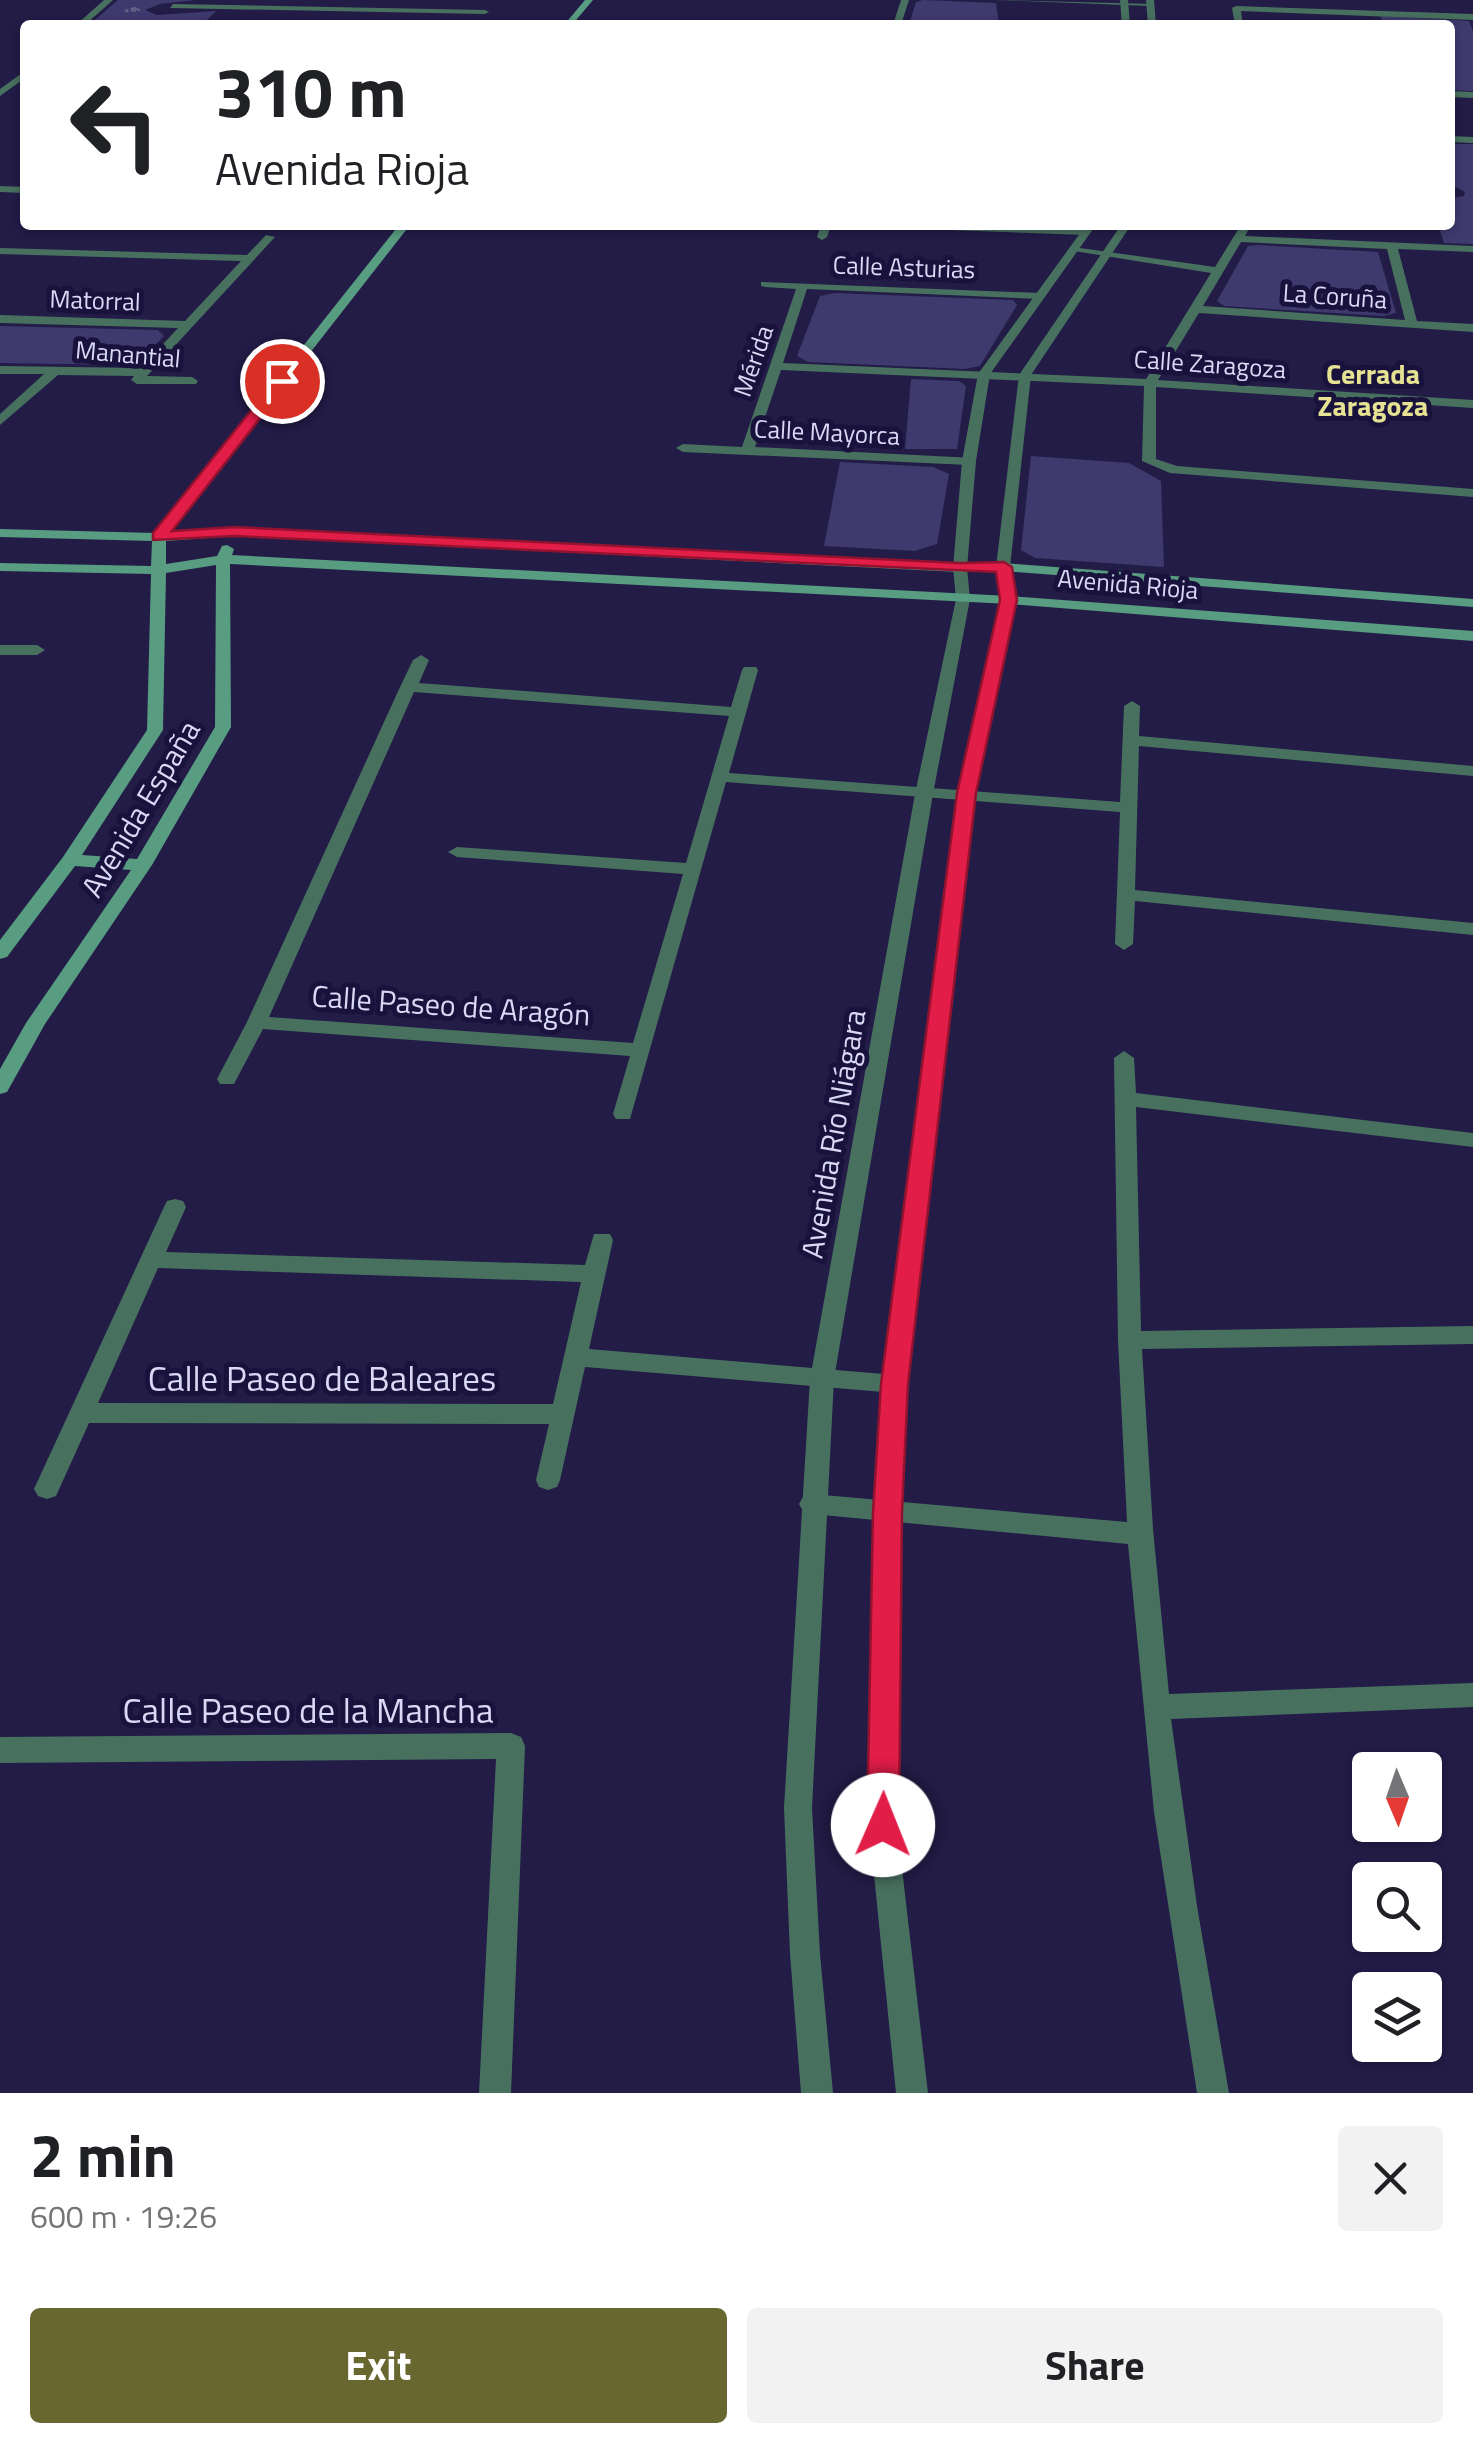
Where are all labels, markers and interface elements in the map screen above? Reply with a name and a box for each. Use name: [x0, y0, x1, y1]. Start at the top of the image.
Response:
text: 310 m: [215, 38, 407, 144]
icon: left: [50, 60, 180, 190]
text: Avenida Rioja: [215, 134, 469, 202]
street label: Calle Asturias: [832, 246, 976, 288]
street label: La Coruña: [1282, 273, 1389, 319]
street label: Matorral: [49, 279, 141, 321]
street label: Mérida: [723, 320, 783, 402]
street label: Manantial: [74, 330, 182, 378]
pin: [240, 339, 325, 424]
street label: Calle Zaragoza: [1132, 340, 1288, 388]
district label: Cerrada Zaragoza: [1318, 352, 1428, 427]
icon: arrive: [255, 354, 310, 409]
street label: Calle Mayorca: [753, 409, 901, 455]
street label: Avenida Rioja: [1056, 559, 1200, 609]
street label: Avenida España: [69, 711, 211, 906]
street label: Calle Paseo de Aragón: [310, 972, 592, 1038]
street label: Avenida Río Niágara: [788, 1006, 878, 1262]
street label: Calle Paseo de Baleares: [148, 1351, 496, 1405]
street label: Calle Paseo de la Mancha: [123, 1683, 493, 1737]
north arrow: [1352, 1752, 1442, 1842]
map controls: [1352, 1752, 1442, 2062]
position arrow: [831, 1773, 935, 1877]
button: search: [1352, 1862, 1442, 1952]
button: layers: [1352, 1972, 1442, 2062]
text: 2 min: [30, 2109, 176, 2200]
button: close: [1338, 2126, 1443, 2231]
text: 600 m · 19:26: [30, 2192, 217, 2240]
button: Exit: [30, 2308, 727, 2423]
button: Share: [747, 2308, 1443, 2423]

